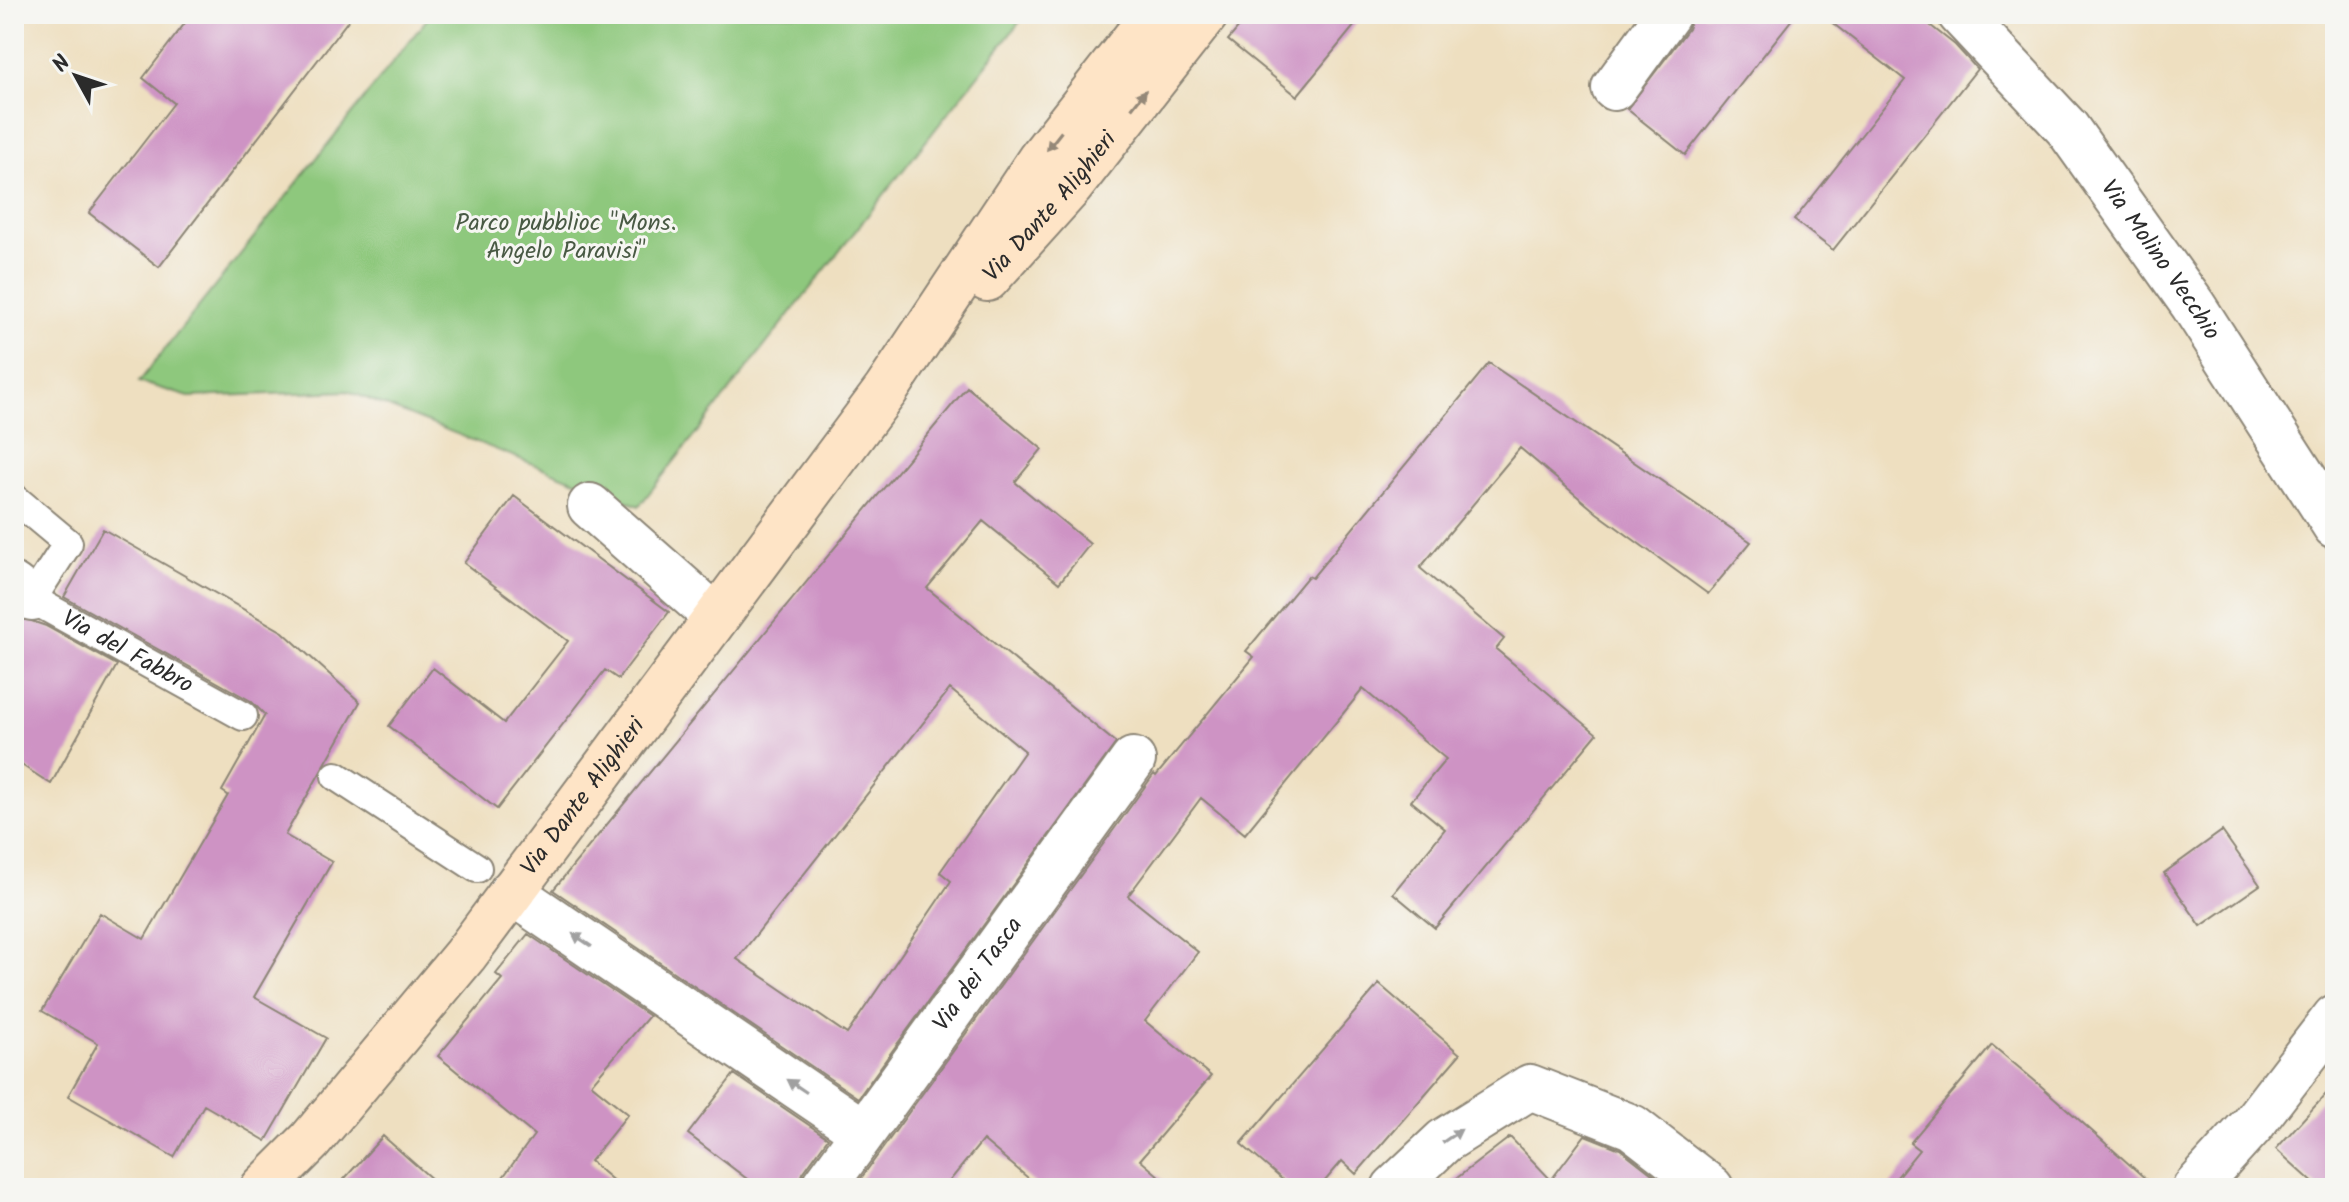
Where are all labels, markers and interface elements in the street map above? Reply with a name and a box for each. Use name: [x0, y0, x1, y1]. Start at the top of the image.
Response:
north arrow: [36, 36, 116, 116]
text: N: [45, 48, 81, 81]
one-way arrow: [1130, 89, 1147, 109]
street label: Via Dante Alighieri: [973, 122, 1127, 291]
one-way arrow: [1046, 131, 1063, 151]
street label: Via Molino Vecchio: [2090, 172, 2230, 348]
park label: Parco pubblioc "Mons. Angelo Paravisi": [456, 204, 676, 271]
street label: Via del Fabbro: [54, 600, 201, 704]
street label: Via Dante Alighieri: [511, 708, 656, 884]
street label: Via dei Tasca: [923, 909, 1033, 1040]
one-way arrow: [571, 933, 592, 948]
one-way arrow: [786, 1079, 807, 1094]
one-way arrow: [1442, 1129, 1463, 1144]

